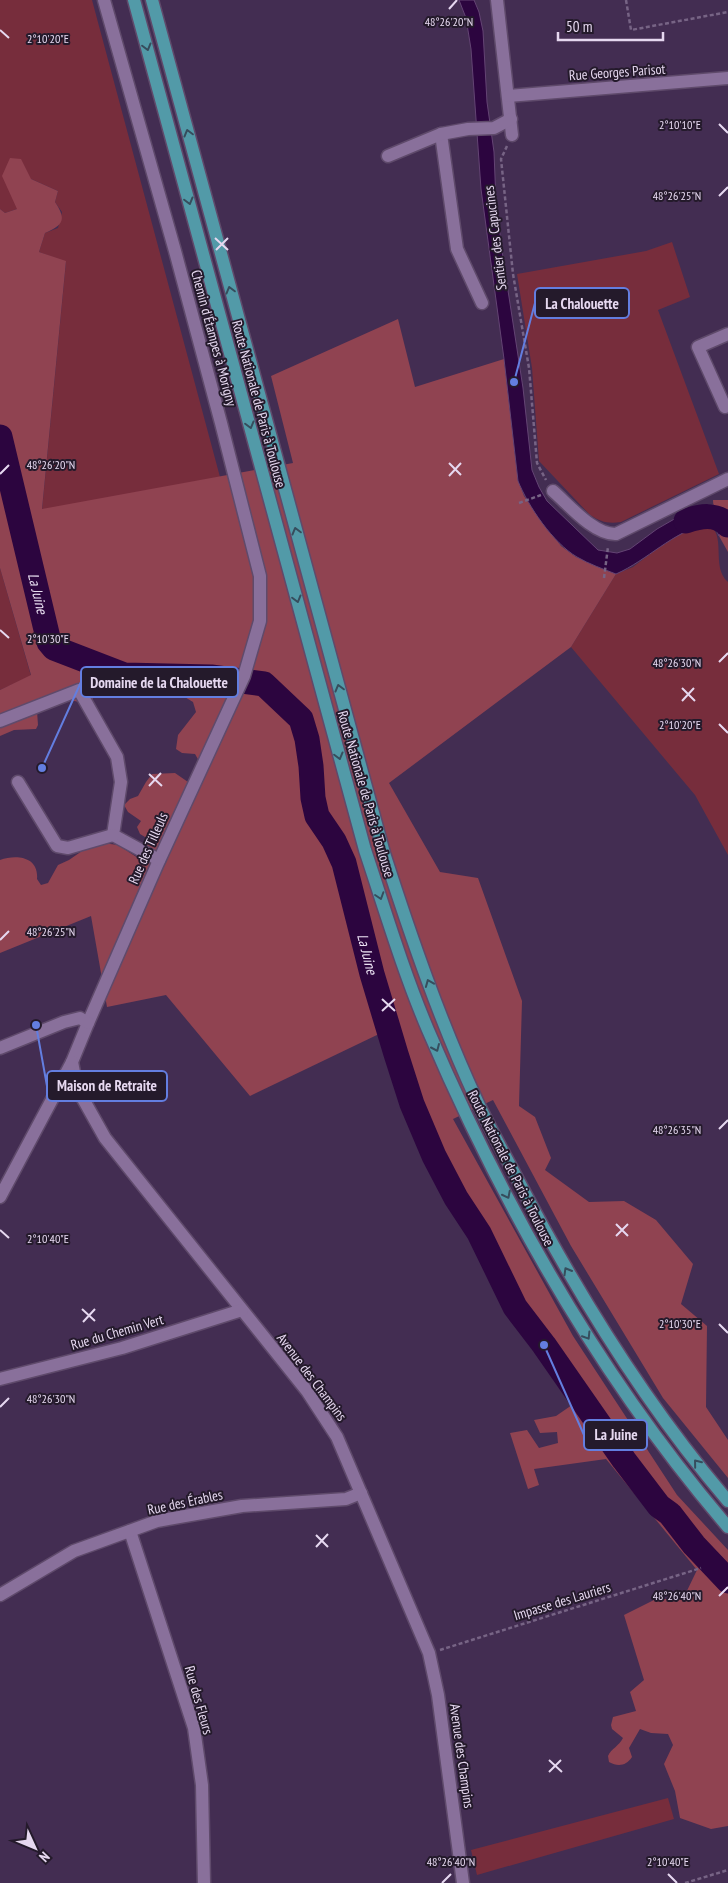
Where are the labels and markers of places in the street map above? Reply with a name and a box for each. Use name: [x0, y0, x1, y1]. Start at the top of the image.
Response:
callout: La Chalouette: [535, 288, 629, 318]
callout: Domaine de la Chalouette: [81, 667, 238, 697]
callout: Maison de Retraite: [47, 1071, 167, 1101]
callout: La Juine: [584, 1420, 647, 1450]

